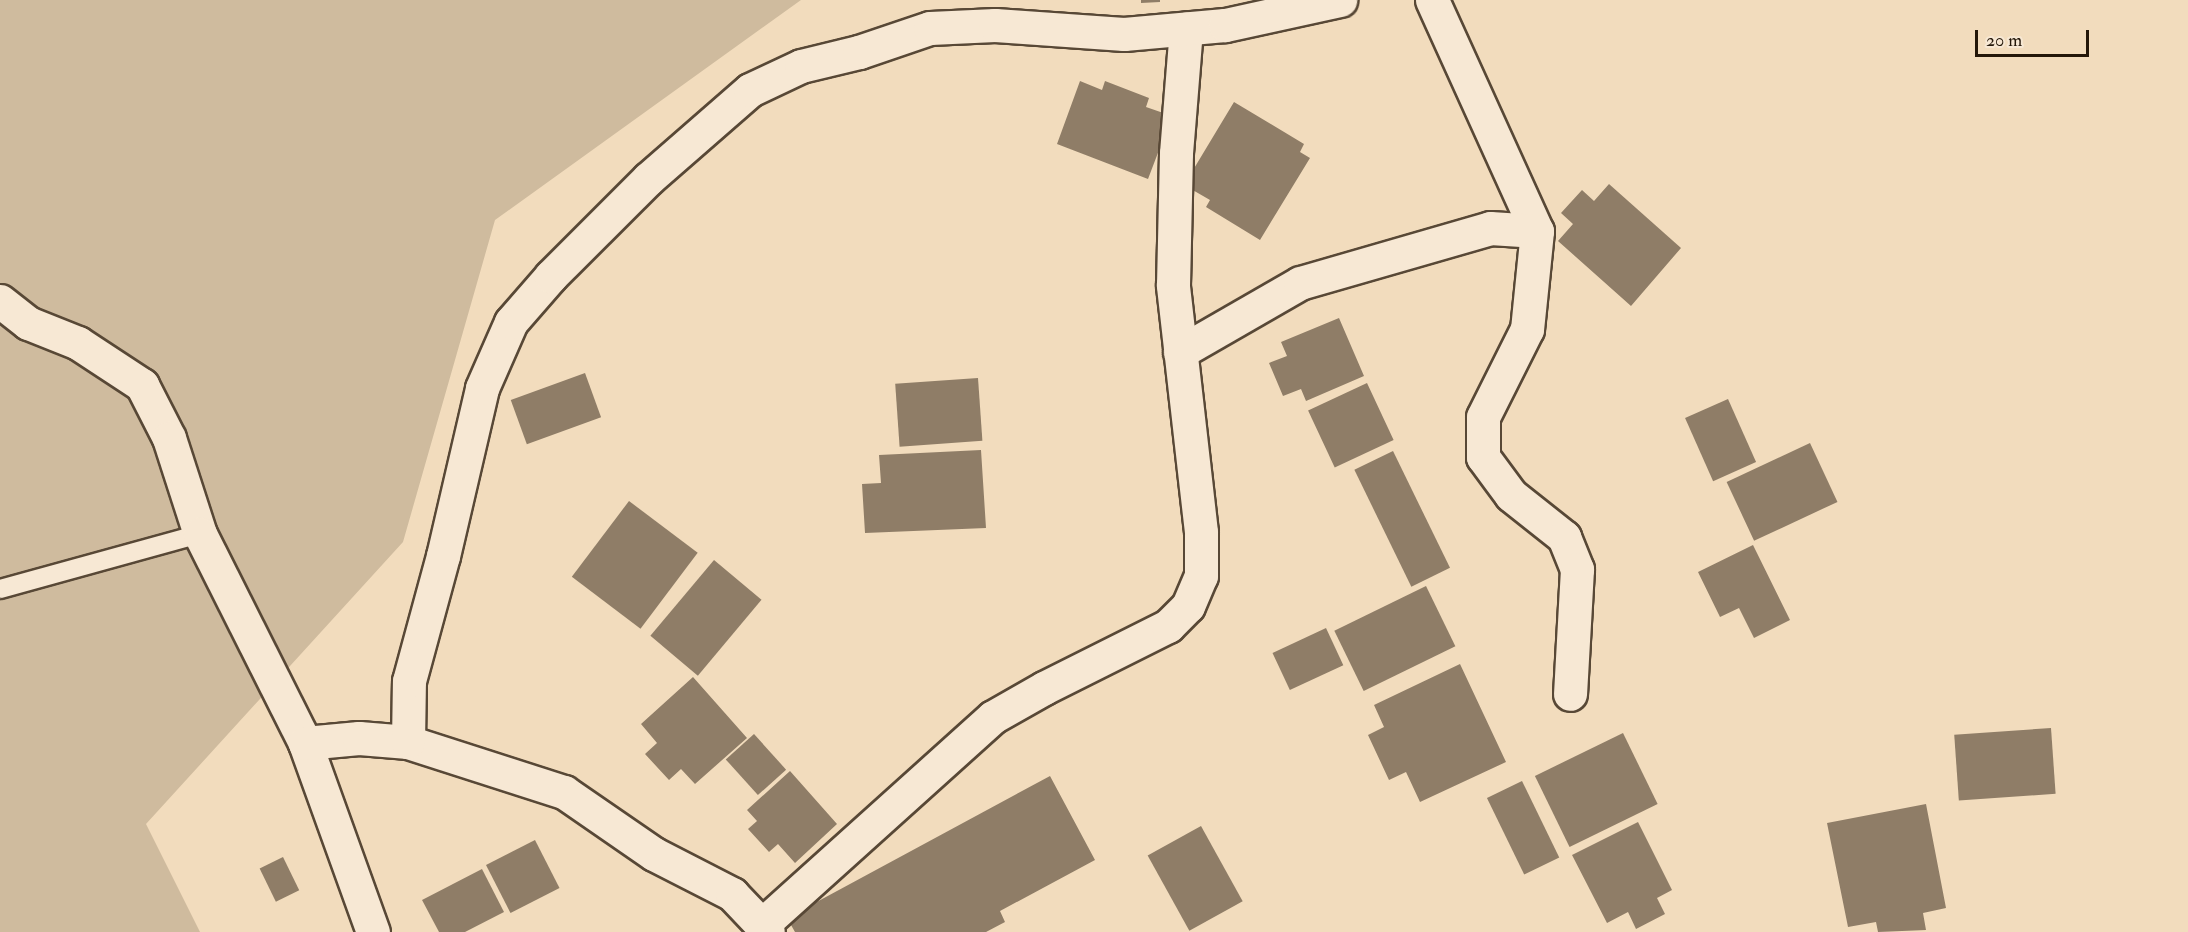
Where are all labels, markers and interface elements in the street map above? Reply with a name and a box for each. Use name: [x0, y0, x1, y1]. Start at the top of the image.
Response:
scale bar: [1978, 18, 2092, 56]
text: 20 m: [1986, 29, 2022, 52]

